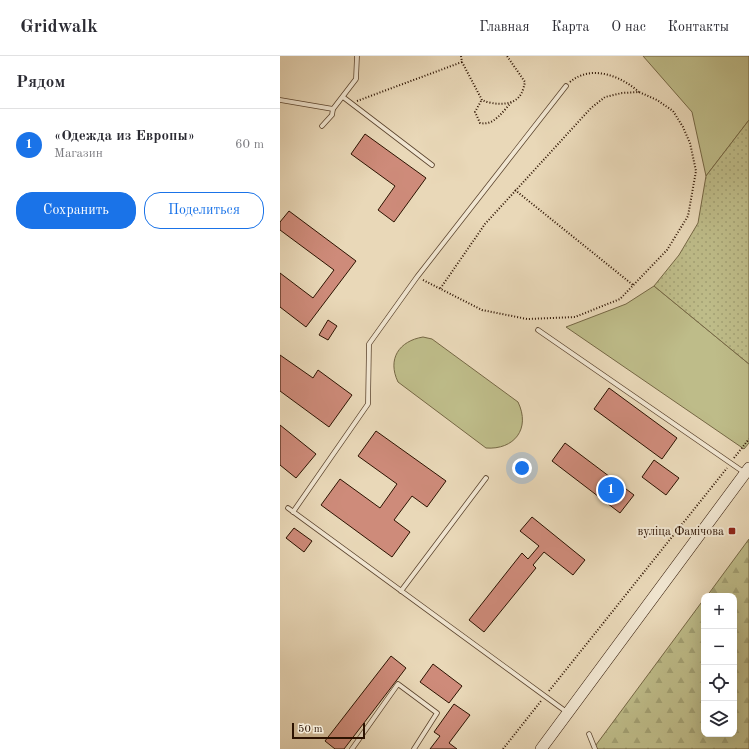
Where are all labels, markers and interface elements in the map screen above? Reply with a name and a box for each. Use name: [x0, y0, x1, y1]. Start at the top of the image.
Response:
text: Gridwalk: [20, 18, 98, 37]
text: Главная: [479, 20, 529, 34]
text: Карта: [551, 20, 589, 34]
text: О нас: [611, 20, 646, 34]
text: Контакты: [668, 20, 729, 34]
text: Рядом: [16, 74, 65, 91]
text: «Одежда из Европы»: [54, 129, 195, 144]
text: 1: [25, 138, 33, 151]
text: 60 m: [235, 138, 264, 151]
text: Магазин: [54, 147, 103, 160]
button: Сохранить: [16, 192, 136, 229]
button: Поделиться: [144, 192, 264, 229]
your location: [512, 458, 532, 478]
pin: 1: [598, 475, 624, 505]
place label: вуліца Фамічова: [638, 525, 724, 538]
marker: вуліца Фамічова: [727, 526, 737, 536]
map controls: [701, 593, 737, 737]
button: +: [701, 593, 737, 629]
button: −: [701, 629, 737, 665]
button: locate: [701, 665, 737, 701]
button: layers: [701, 701, 737, 737]
scale bar: [292, 721, 365, 740]
text: 50 m: [298, 724, 323, 735]

